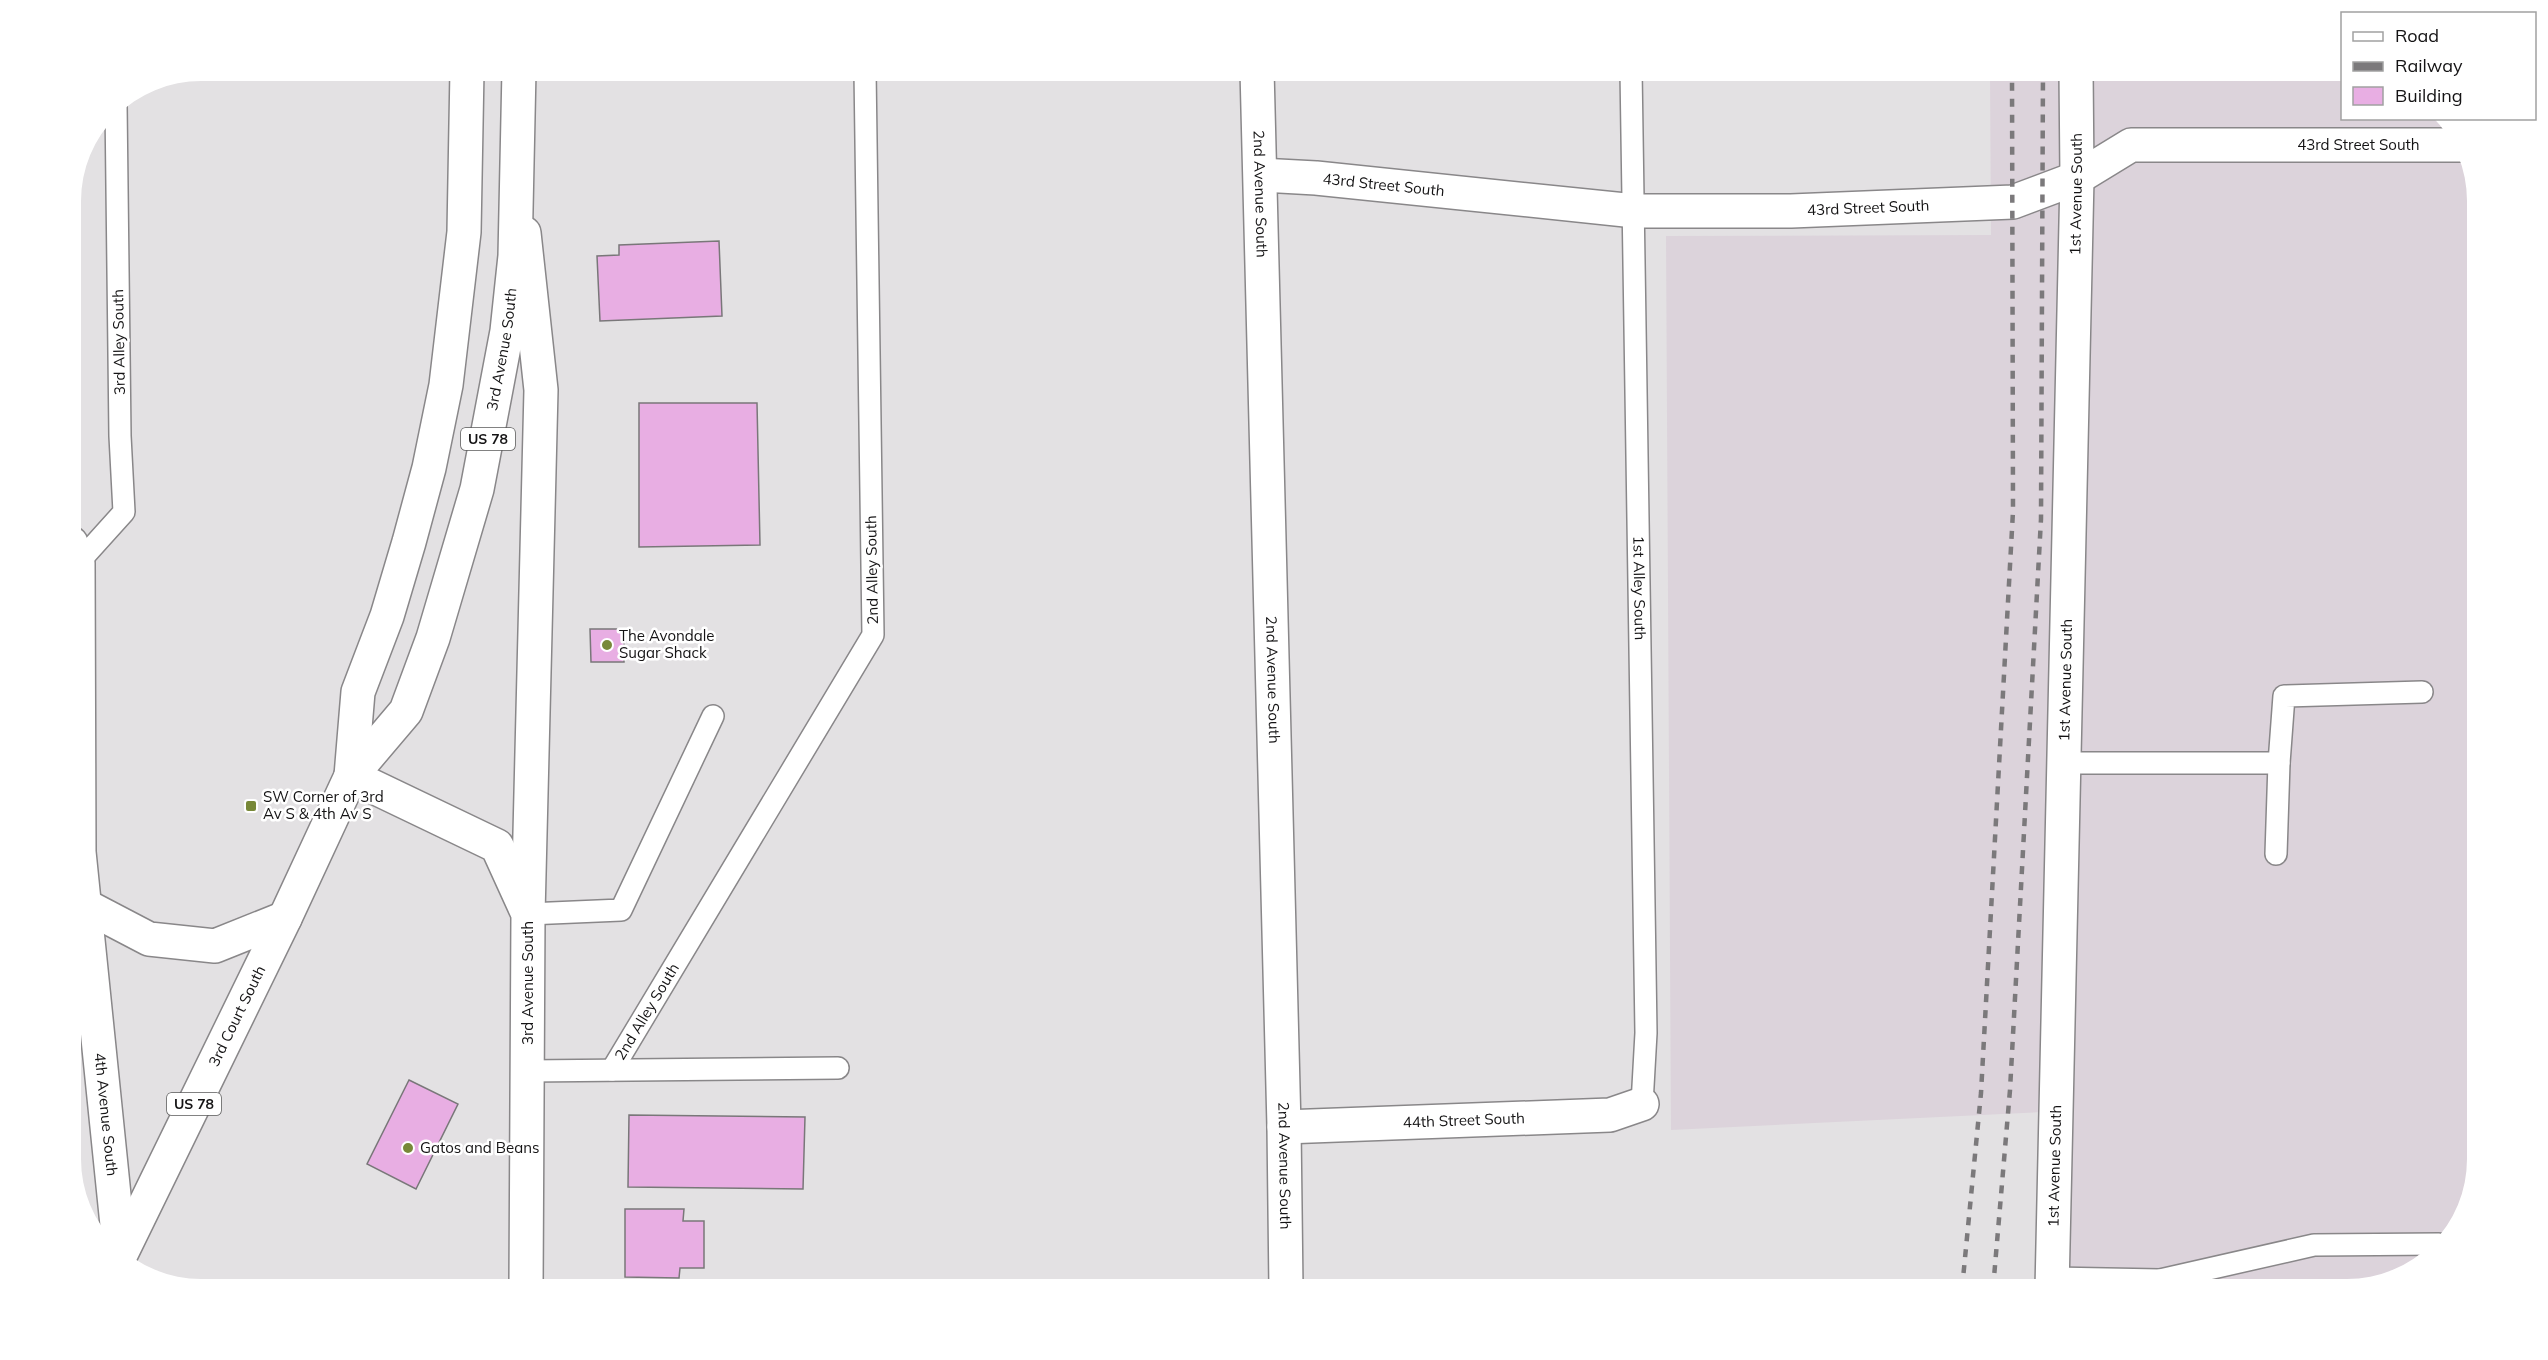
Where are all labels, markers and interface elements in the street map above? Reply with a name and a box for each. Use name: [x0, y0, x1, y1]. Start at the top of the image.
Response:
legend: [2341, 12, 2536, 120]
text: Road: [2395, 24, 2439, 47]
text: Railway: [2395, 54, 2463, 77]
text: Building: [2395, 84, 2463, 107]
street label: 2nd Avenue South: [1250, 130, 1272, 258]
street label: 1st Avenue South: [2065, 133, 2086, 256]
street label: 43rd Street South: [2297, 135, 2420, 154]
street label: 43rd Street South: [1322, 169, 1445, 200]
street label: 43rd Street South: [1807, 195, 1930, 219]
street label: 3rd Avenue South: [482, 287, 521, 412]
street label: 3rd Alley South: [108, 289, 129, 395]
road number: US 78: [461, 428, 515, 450]
street label: 2nd Alley South: [861, 515, 882, 625]
street label: 1st Alley South: [1629, 536, 1650, 640]
street label: 2nd Avenue South: [1262, 616, 1284, 744]
street label: 1st Avenue South: [2054, 619, 2076, 742]
place label: The Avondale Sugar Shack: [619, 626, 715, 662]
marker: The Avondale Sugar Shack: [600, 638, 614, 652]
place label: SW Corner of 3rd Av S & 4th Av S: [263, 787, 384, 823]
marker: SW Corner of 3rd Av S & 4th Av S: [244, 799, 258, 813]
street label: 3rd Avenue South: [518, 921, 537, 1045]
street label: 2nd Alley South: [610, 960, 683, 1063]
street label: 3rd Court South: [204, 962, 269, 1069]
street label: 4th Avenue South: [91, 1052, 122, 1177]
road number: US 78: [167, 1093, 221, 1115]
street label: 2nd Avenue South: [1274, 1102, 1295, 1230]
street label: 1st Avenue South: [2043, 1105, 2065, 1227]
street label: 44th Street South: [1402, 1108, 1525, 1132]
place label: Gatos and Beans: [420, 1138, 539, 1157]
marker: Gatos and Beans: [401, 1141, 415, 1155]

